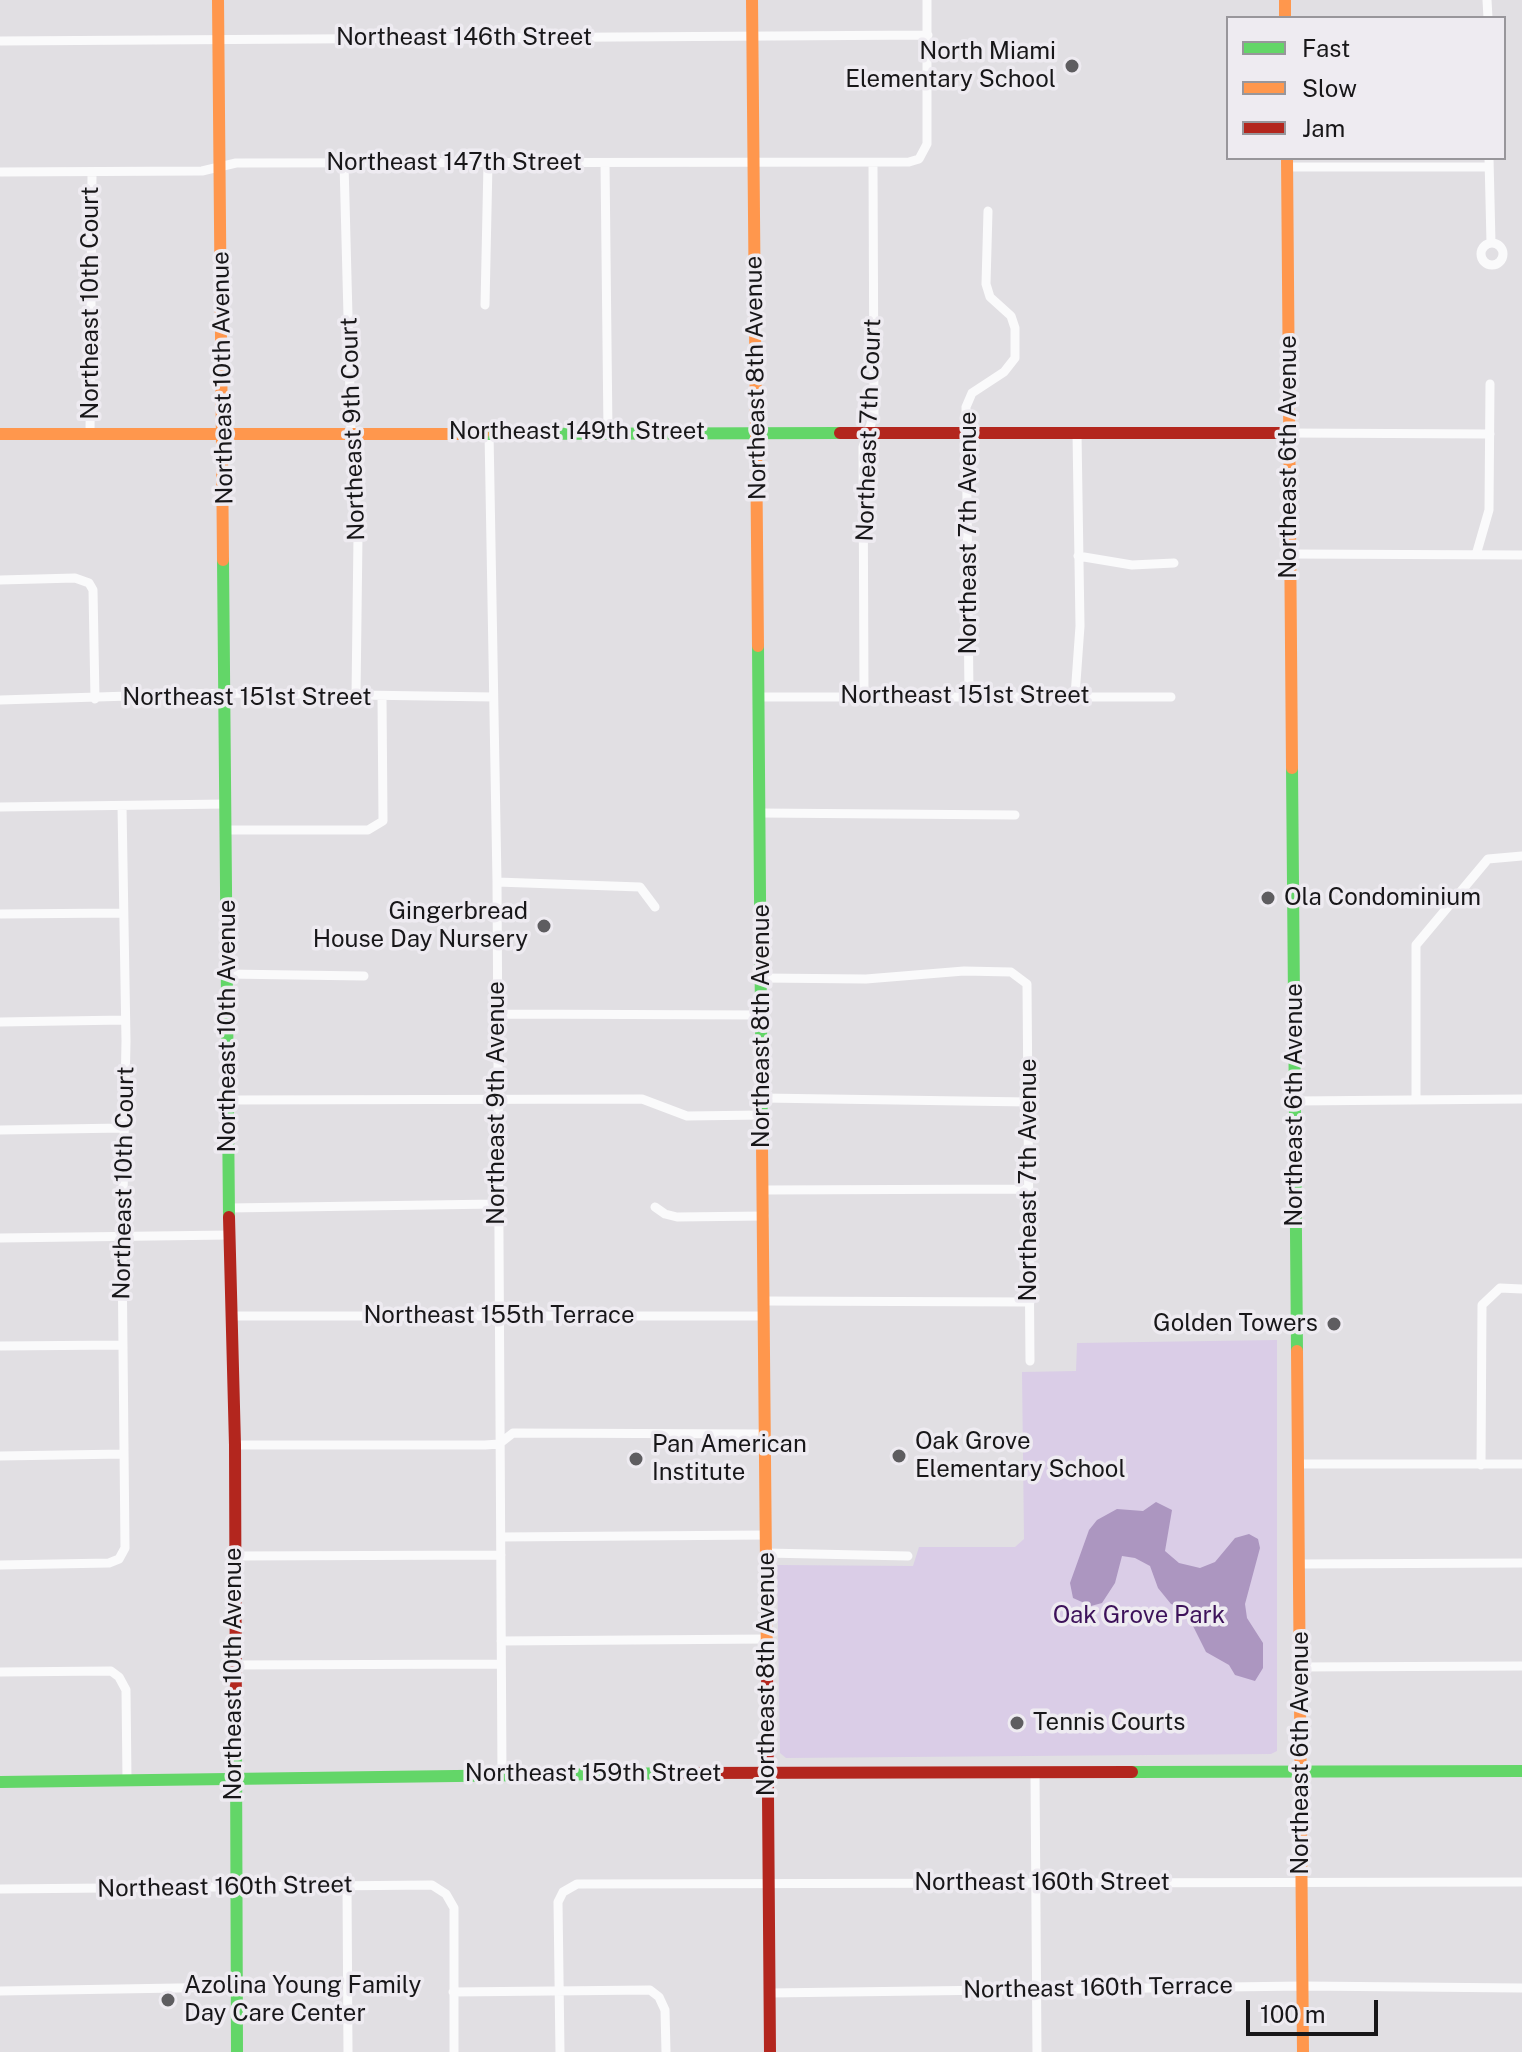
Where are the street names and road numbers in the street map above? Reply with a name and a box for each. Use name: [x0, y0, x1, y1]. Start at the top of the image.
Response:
street label: Northeast 146th Street: [336, 24, 592, 52]
street label: Northeast 147th Street: [326, 149, 582, 177]
street label: Northeast 10th Court: [77, 186, 105, 420]
street label: Northeast 10th Avenue: [206, 251, 240, 505]
street label: Northeast 8th Avenue: [739, 256, 773, 500]
street label: Northeast 9th Court: [335, 317, 371, 541]
street label: Northeast 7th Court: [851, 318, 887, 542]
street label: Northeast 6th Avenue: [1275, 335, 1303, 579]
street label: Northeast 7th Avenue: [955, 411, 983, 655]
street label: Northeast 149th Street: [449, 418, 705, 446]
street label: Northeast 151st Street: [840, 682, 1090, 710]
street label: Northeast 151st Street: [122, 684, 372, 712]
street label: Northeast 10th Avenue: [214, 899, 242, 1153]
street label: Northeast 8th Avenue: [748, 904, 776, 1148]
street label: Northeast 9th Avenue: [483, 981, 511, 1225]
street label: Northeast 6th Avenue: [1281, 983, 1309, 1227]
street label: Northeast 7th Avenue: [1015, 1058, 1043, 1302]
street label: Northeast 10th Court: [108, 1066, 140, 1300]
street label: Northeast 155th Terrace: [363, 1302, 635, 1330]
street label: Northeast 10th Avenue: [220, 1547, 248, 1801]
street label: Northeast 8th Avenue: [753, 1552, 781, 1796]
street label: Northeast 6th Avenue: [1287, 1631, 1315, 1875]
street label: Northeast 159th Street: [465, 1760, 721, 1788]
street label: Northeast 160th Street: [914, 1869, 1170, 1897]
street label: Northeast 160th Street: [97, 1870, 353, 1904]
street label: Northeast 160th Terrace: [963, 1971, 1233, 2005]

